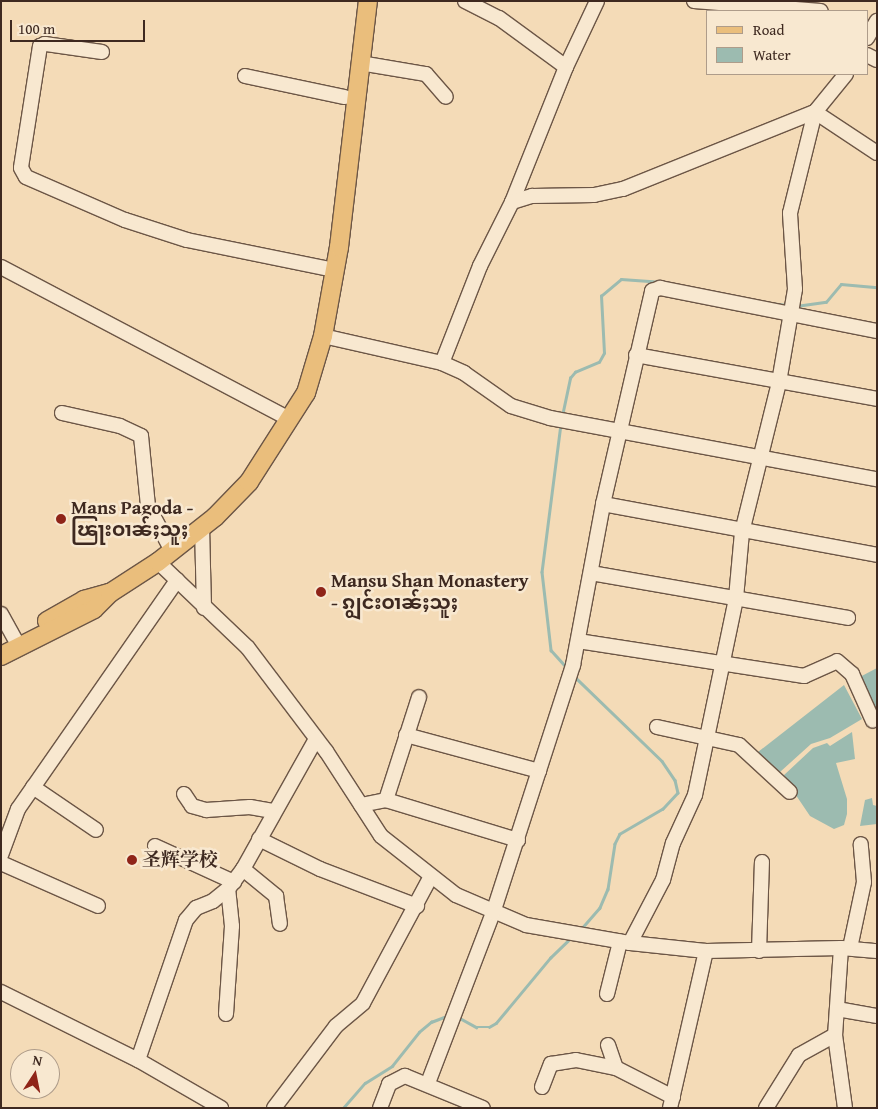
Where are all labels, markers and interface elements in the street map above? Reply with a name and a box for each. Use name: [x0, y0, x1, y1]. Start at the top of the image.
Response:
scale bar: [12, 10, 148, 42]
legend: [706, 10, 868, 75]
text: 100 m: [18, 18, 55, 39]
text: Road: [753, 19, 784, 40]
text: Water: [753, 44, 791, 65]
place label: Mans Pagoda - ၽြႃးဝၢၼ်ႈသူႈ: [71, 497, 193, 541]
marker: Mans Pagoda - ၽြႃးဝၢၼ်ႈသူႈ: [55, 513, 67, 525]
place label: Mansu Shan Monastery - ၵျွင်းဝၢၼ်ႈသူႈ: [331, 570, 528, 614]
marker: Mansu Shan Monastery - ၵျွင်းဝၢၼ်ႈသူႈ: [315, 586, 327, 598]
place label: 圣辉学校: [142, 849, 218, 871]
marker: 圣辉学校: [126, 854, 138, 866]
north arrow: [10, 1049, 60, 1099]
text: N: [31, 1050, 44, 1071]

